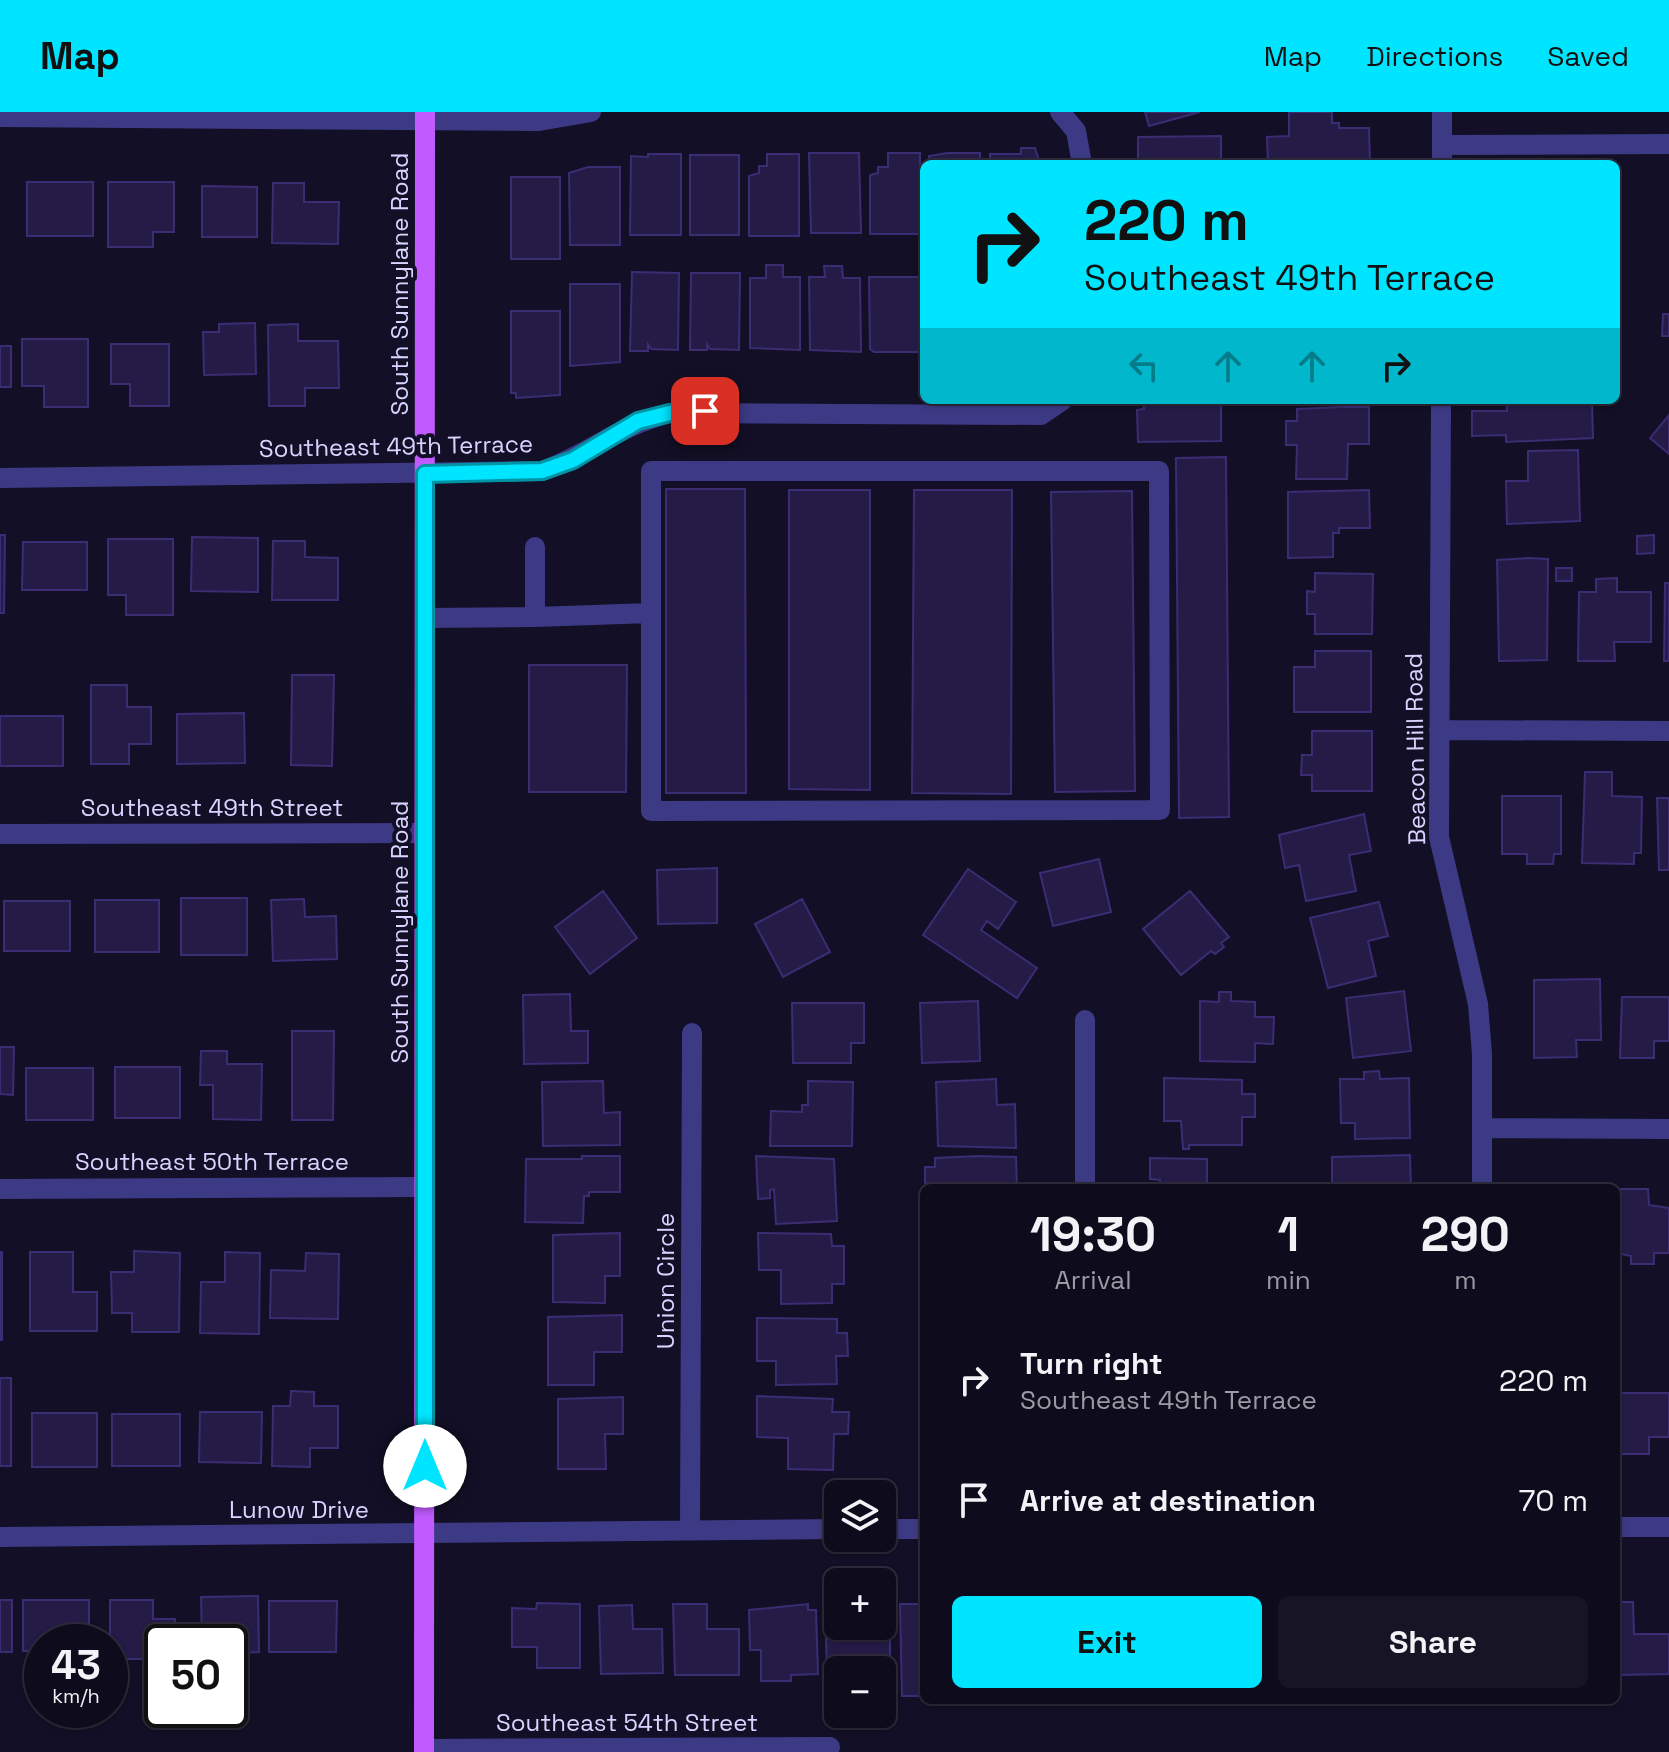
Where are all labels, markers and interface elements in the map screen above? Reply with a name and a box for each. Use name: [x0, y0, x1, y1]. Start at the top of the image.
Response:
text: Map: [40, 32, 120, 80]
text: Map: [1264, 38, 1322, 74]
text: Directions: [1366, 38, 1503, 74]
text: Saved: [1547, 38, 1629, 74]
street label: South Sunnylane Road: [384, 152, 415, 416]
text: 220 m: [1084, 185, 1249, 256]
icon: right: [952, 192, 1056, 296]
text: Southeast 49th Terrace: [1084, 255, 1495, 301]
icon: left: [1122, 344, 1166, 388]
icon: ahead: [1206, 344, 1250, 388]
icon: ahead: [1290, 344, 1334, 388]
icon: right: [1374, 344, 1418, 388]
pin: [671, 377, 739, 445]
icon: arrive: [683, 389, 727, 433]
street label: Southeast 49th Terrace: [259, 428, 533, 464]
street label: Beacon Hill Road: [1398, 653, 1432, 845]
street label: Southeast 49th Street: [81, 792, 343, 823]
street label: South Sunnylane Road: [384, 800, 415, 1064]
street label: Southeast 50th Terrace: [75, 1146, 349, 1177]
text: 19:30: [1030, 1204, 1156, 1265]
text: 1: [1278, 1204, 1299, 1265]
text: 290: [1421, 1204, 1510, 1265]
street label: Union Circle: [650, 1213, 681, 1349]
text: Arrival: [1054, 1263, 1132, 1297]
text: min: [1266, 1263, 1311, 1297]
text: m: [1454, 1263, 1477, 1297]
text: Turn right: [1020, 1344, 1163, 1383]
icon: right: [952, 1358, 996, 1402]
text: 220 m: [1499, 1361, 1588, 1400]
text: Southeast 49th Terrace: [1020, 1383, 1317, 1417]
position arrow: [383, 1424, 467, 1508]
icon: arrive: [952, 1478, 996, 1522]
map controls: [824, 1480, 896, 1728]
button: layers: [824, 1480, 896, 1552]
text: Arrive at destination: [1020, 1481, 1316, 1520]
text: 70 m: [1519, 1481, 1588, 1520]
street label: Lunow Drive: [229, 1494, 369, 1525]
button: +: [824, 1568, 896, 1640]
button: Exit: [952, 1596, 1262, 1688]
button: Share: [1278, 1596, 1588, 1688]
speed limit sign: 50: [144, 1624, 248, 1728]
text: 43: [51, 1640, 101, 1691]
button: −: [824, 1656, 896, 1728]
text: km/h: [52, 1683, 100, 1709]
street label: Southeast 54th Street: [496, 1707, 758, 1738]

